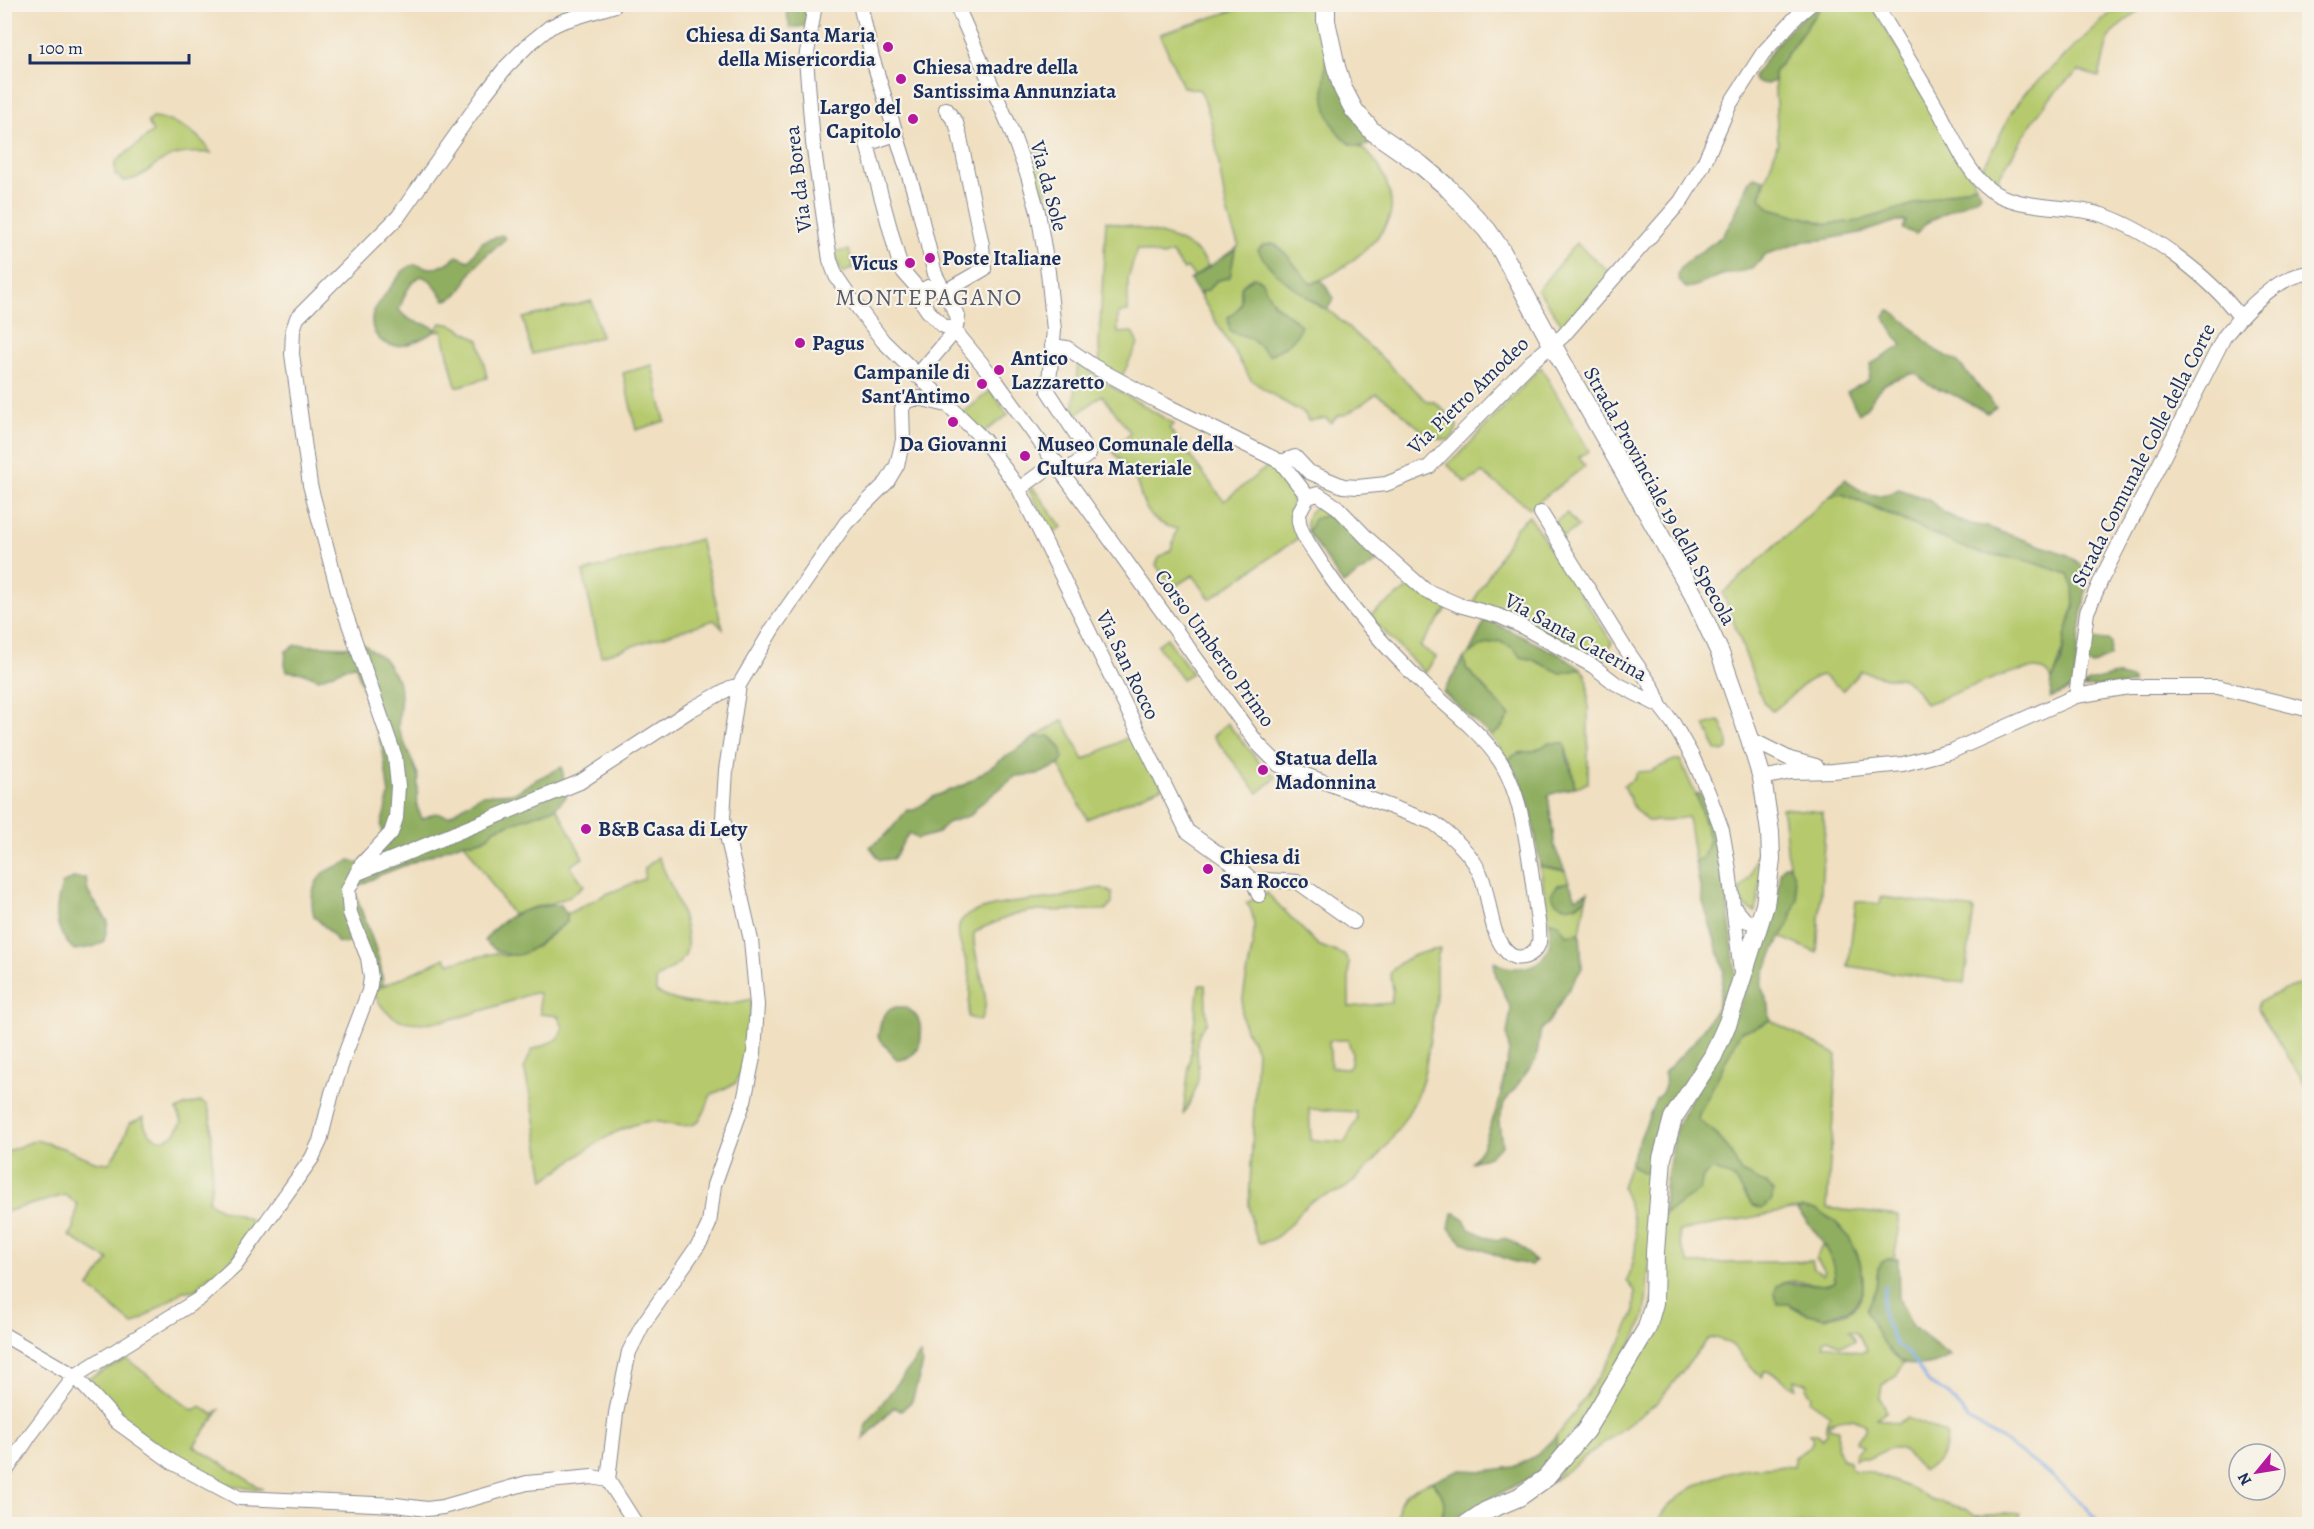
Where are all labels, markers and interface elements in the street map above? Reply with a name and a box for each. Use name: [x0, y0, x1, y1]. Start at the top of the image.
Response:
place label: Chiesa di Santa Maria della Misericordia: [686, 21, 877, 73]
scale bar: [30, 27, 189, 65]
text: 100 m: [39, 36, 83, 60]
marker: Chiesa di Santa Maria della Misericordia: [881, 40, 895, 54]
place label: Chiesa madre della Santissima Annunziata: [913, 53, 1117, 105]
marker: Chiesa madre della Santissima Annunziata: [894, 72, 908, 86]
place label: Largo del Capitolo: [820, 93, 901, 145]
marker: Largo del Capitolo: [906, 112, 920, 126]
street label: Via da Borea: [778, 124, 819, 235]
street label: Via da Sole: [1023, 137, 1075, 234]
place label: Poste Italiane: [942, 244, 1061, 272]
place label: Vicus: [850, 249, 898, 277]
marker: Poste Italiane: [923, 251, 937, 265]
marker: Vicus: [903, 256, 917, 270]
district label: MONTEPAGANO: [835, 281, 1023, 313]
street label: Strada Comunale Colle della Corte: [2064, 318, 2222, 592]
place label: Pagus: [812, 329, 865, 357]
street label: Via Pietro Amodeo: [1400, 330, 1535, 461]
marker: Pagus: [793, 336, 807, 350]
place label: Antico Lazzaretto: [1010, 344, 1105, 396]
place label: Campanile di Sant'Antimo: [854, 358, 970, 410]
street label: Strada Provinciale 19 della Specola: [1577, 362, 1743, 631]
marker: Antico Lazzaretto: [992, 363, 1006, 377]
marker: Campanile di Sant'Antimo: [975, 377, 989, 391]
marker: Da Giovanni: [946, 415, 960, 429]
place label: Da Giovanni: [899, 430, 1007, 458]
place label: Museo Comunale della Cultura Materiale: [1037, 430, 1235, 482]
marker: Museo Comunale della Cultura Materiale: [1018, 449, 1032, 463]
street label: Corso Umberto Primo: [1148, 563, 1282, 733]
street label: Via Santa Caterina: [1499, 586, 1653, 688]
street label: Via San Rocco: [1089, 605, 1167, 724]
place label: Statua della Madonnina: [1275, 744, 1379, 796]
marker: Statua della Madonnina: [1256, 763, 1270, 777]
place label: B&B Casa di Lety: [598, 815, 748, 843]
marker: B&B Casa di Lety: [579, 822, 593, 836]
place label: Chiesa di San Rocco: [1220, 843, 1309, 895]
marker: Chiesa di San Rocco: [1201, 862, 1215, 876]
north arrow: [2227, 1442, 2287, 1502]
text: N: [2232, 1468, 2257, 1490]

